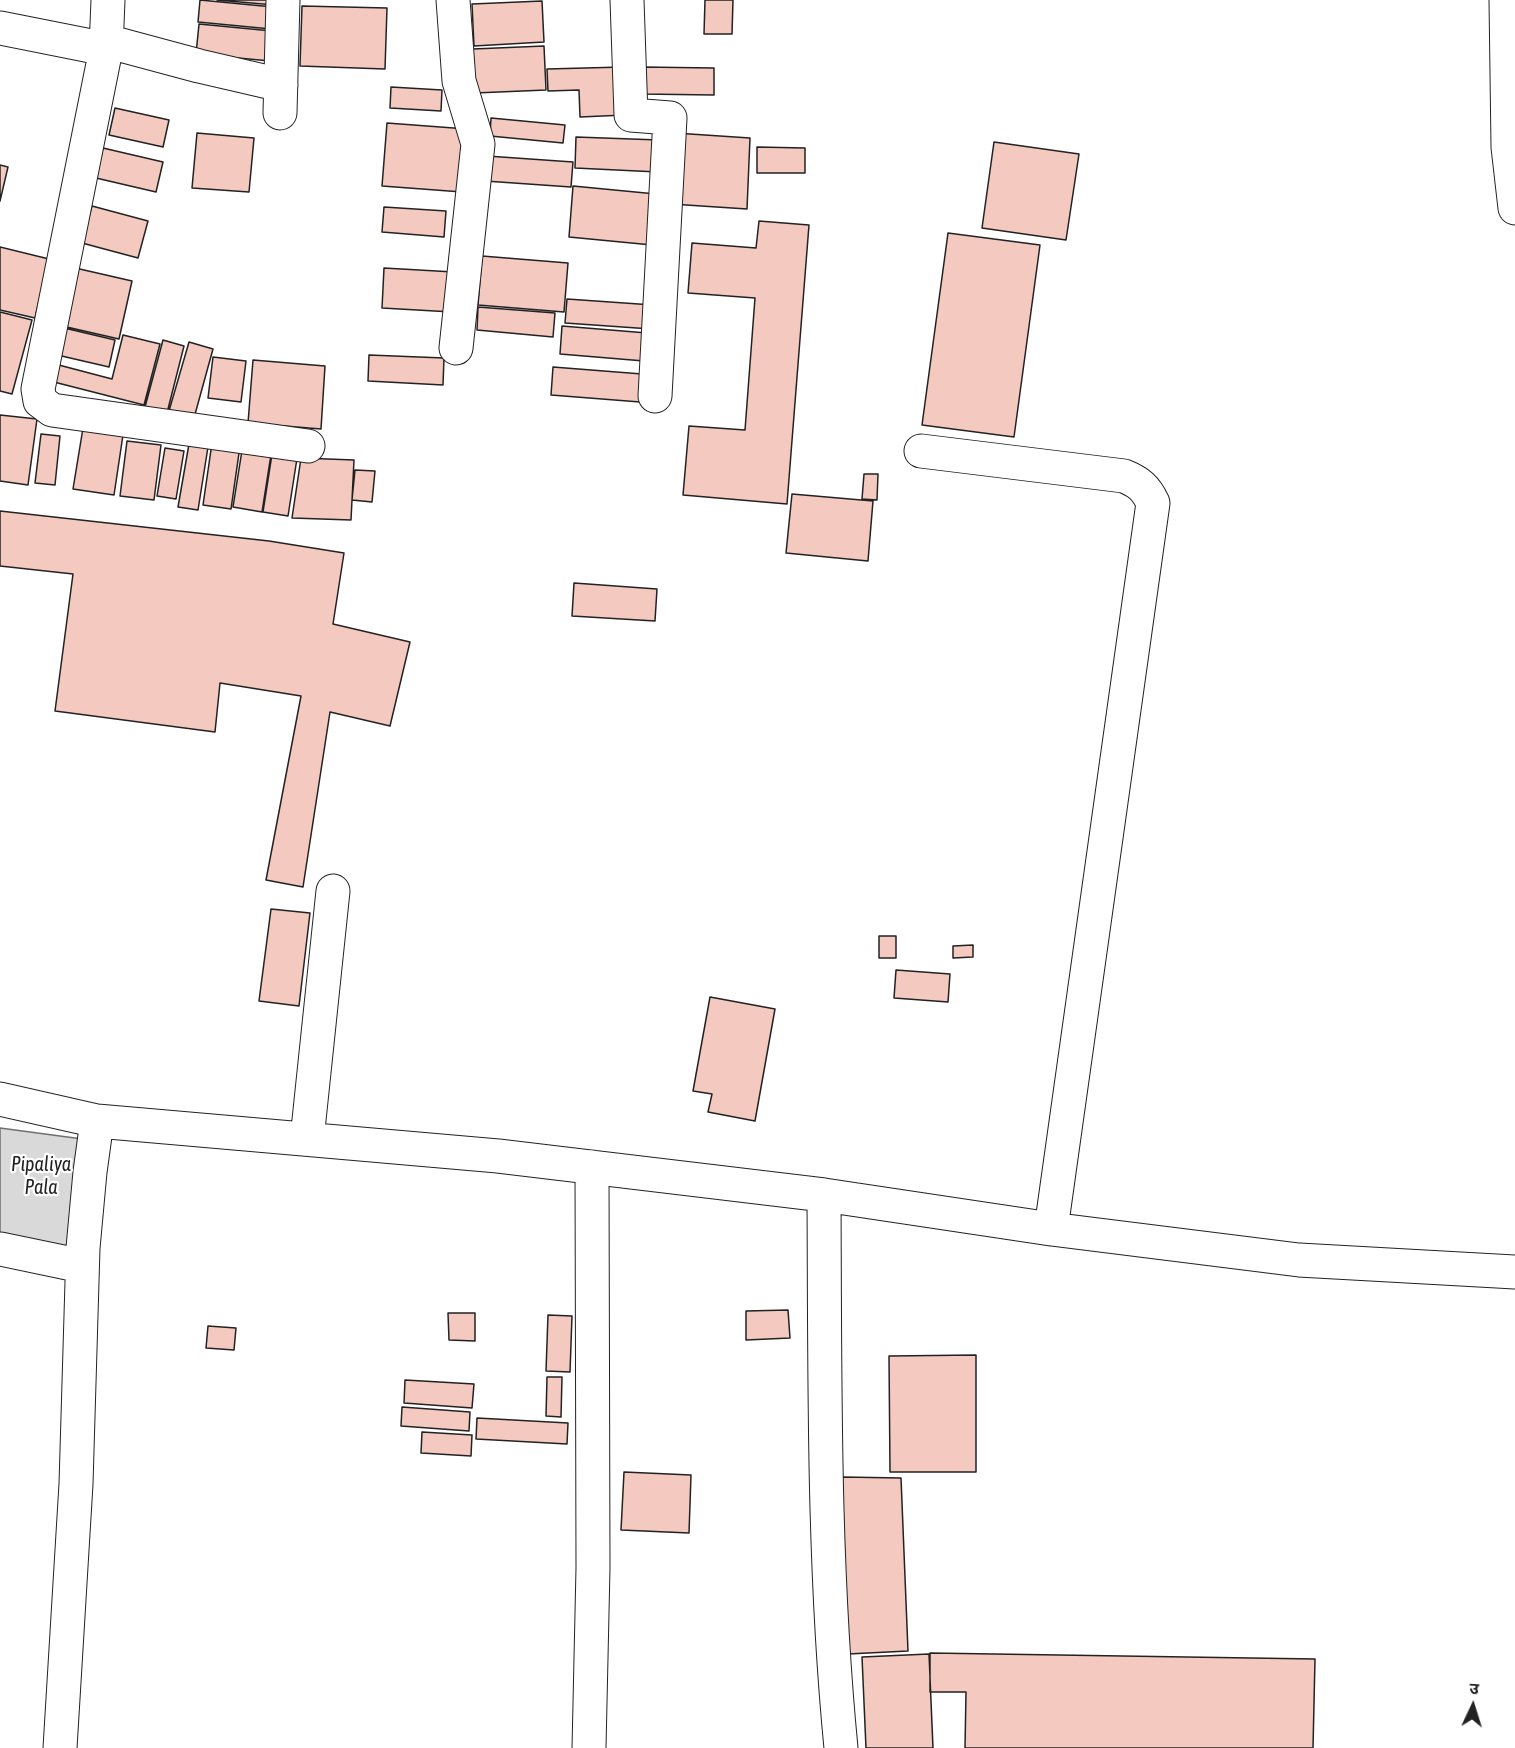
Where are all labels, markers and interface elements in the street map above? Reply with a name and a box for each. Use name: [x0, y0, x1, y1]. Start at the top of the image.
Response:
water label: Pipaliya Pala: [11, 1153, 71, 1200]
north arrow: [1443, 1676, 1503, 1736]
text: उ: [1469, 1679, 1480, 1697]

